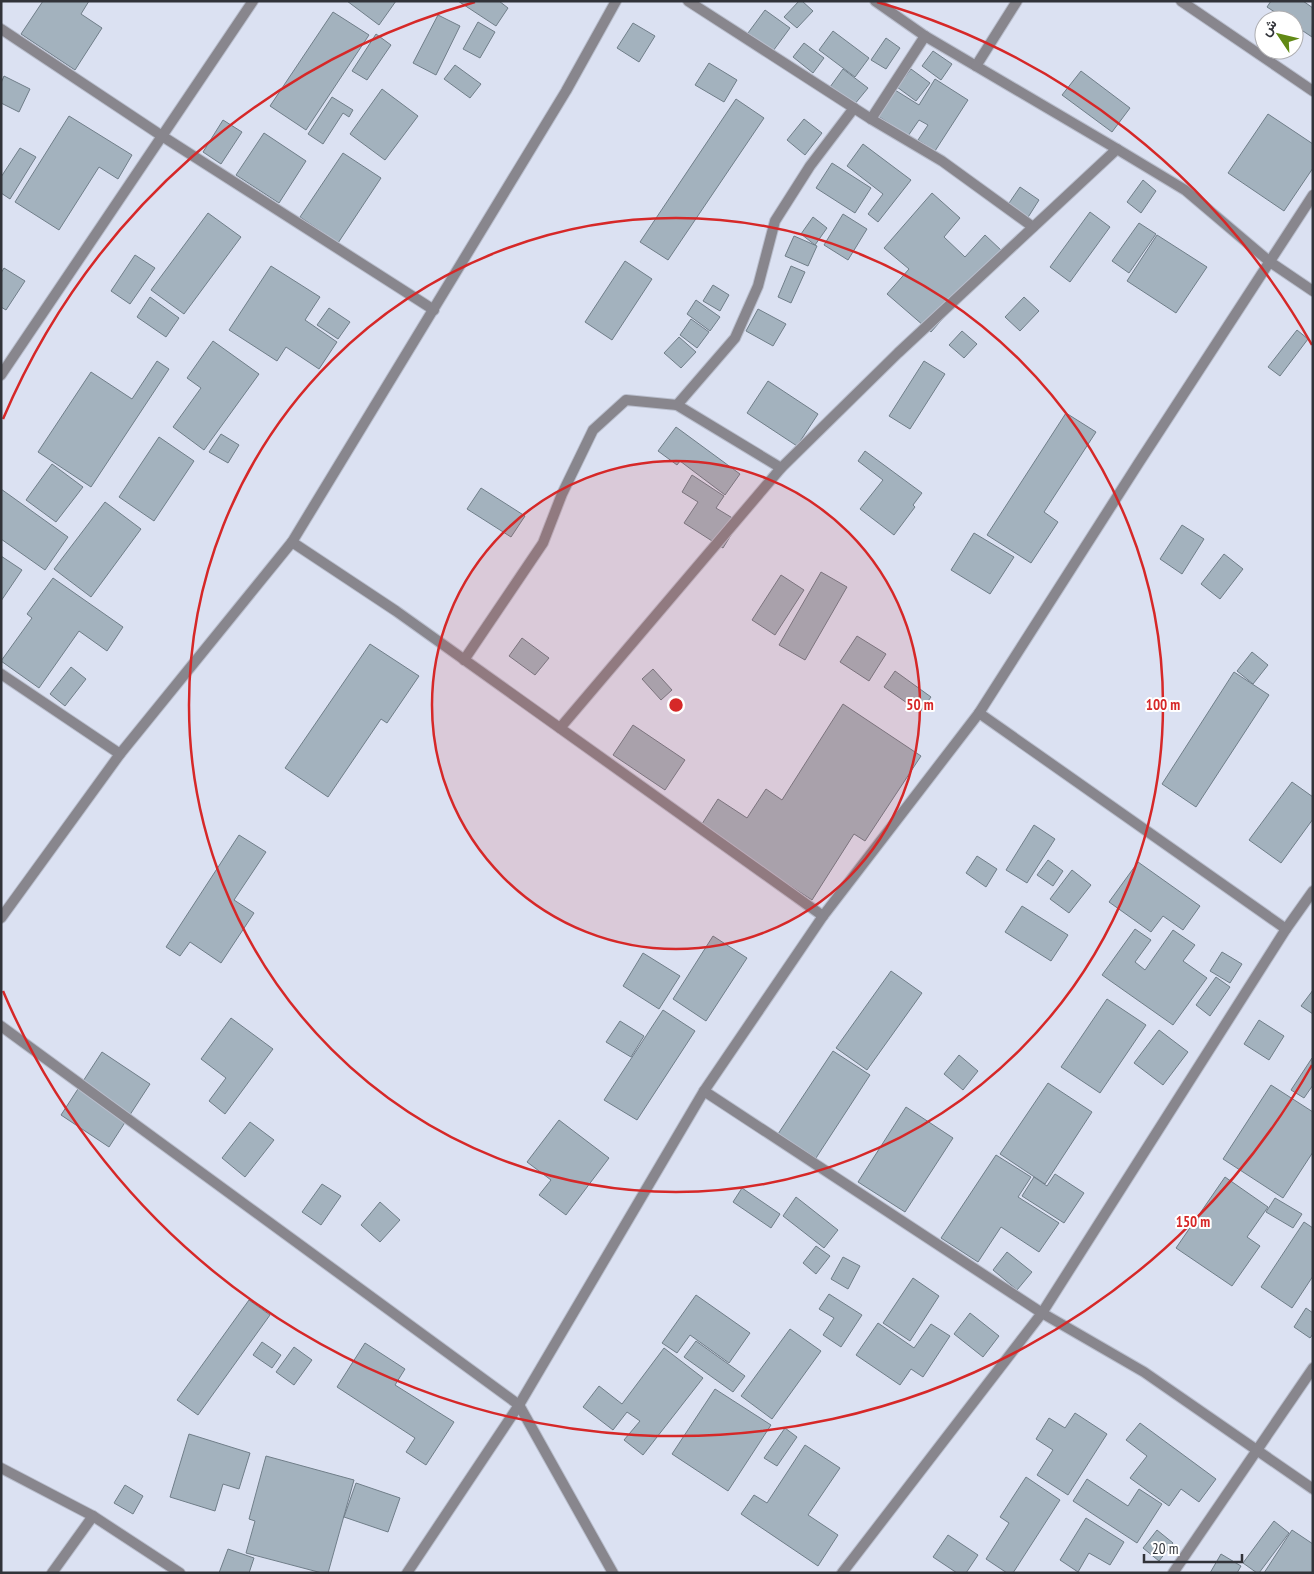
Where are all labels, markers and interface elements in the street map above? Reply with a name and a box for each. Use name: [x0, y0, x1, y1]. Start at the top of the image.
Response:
north arrow: [1254, 10, 1304, 60]
text: ش: [1256, 15, 1281, 40]
text: 50 m: [906, 695, 934, 714]
text: 100 m: [1146, 695, 1180, 714]
centre of rings: [667, 696, 685, 714]
text: 150 m: [1176, 1212, 1210, 1231]
scale bar: [1144, 1532, 1242, 1564]
text: 20 m: [1152, 1539, 1178, 1558]

